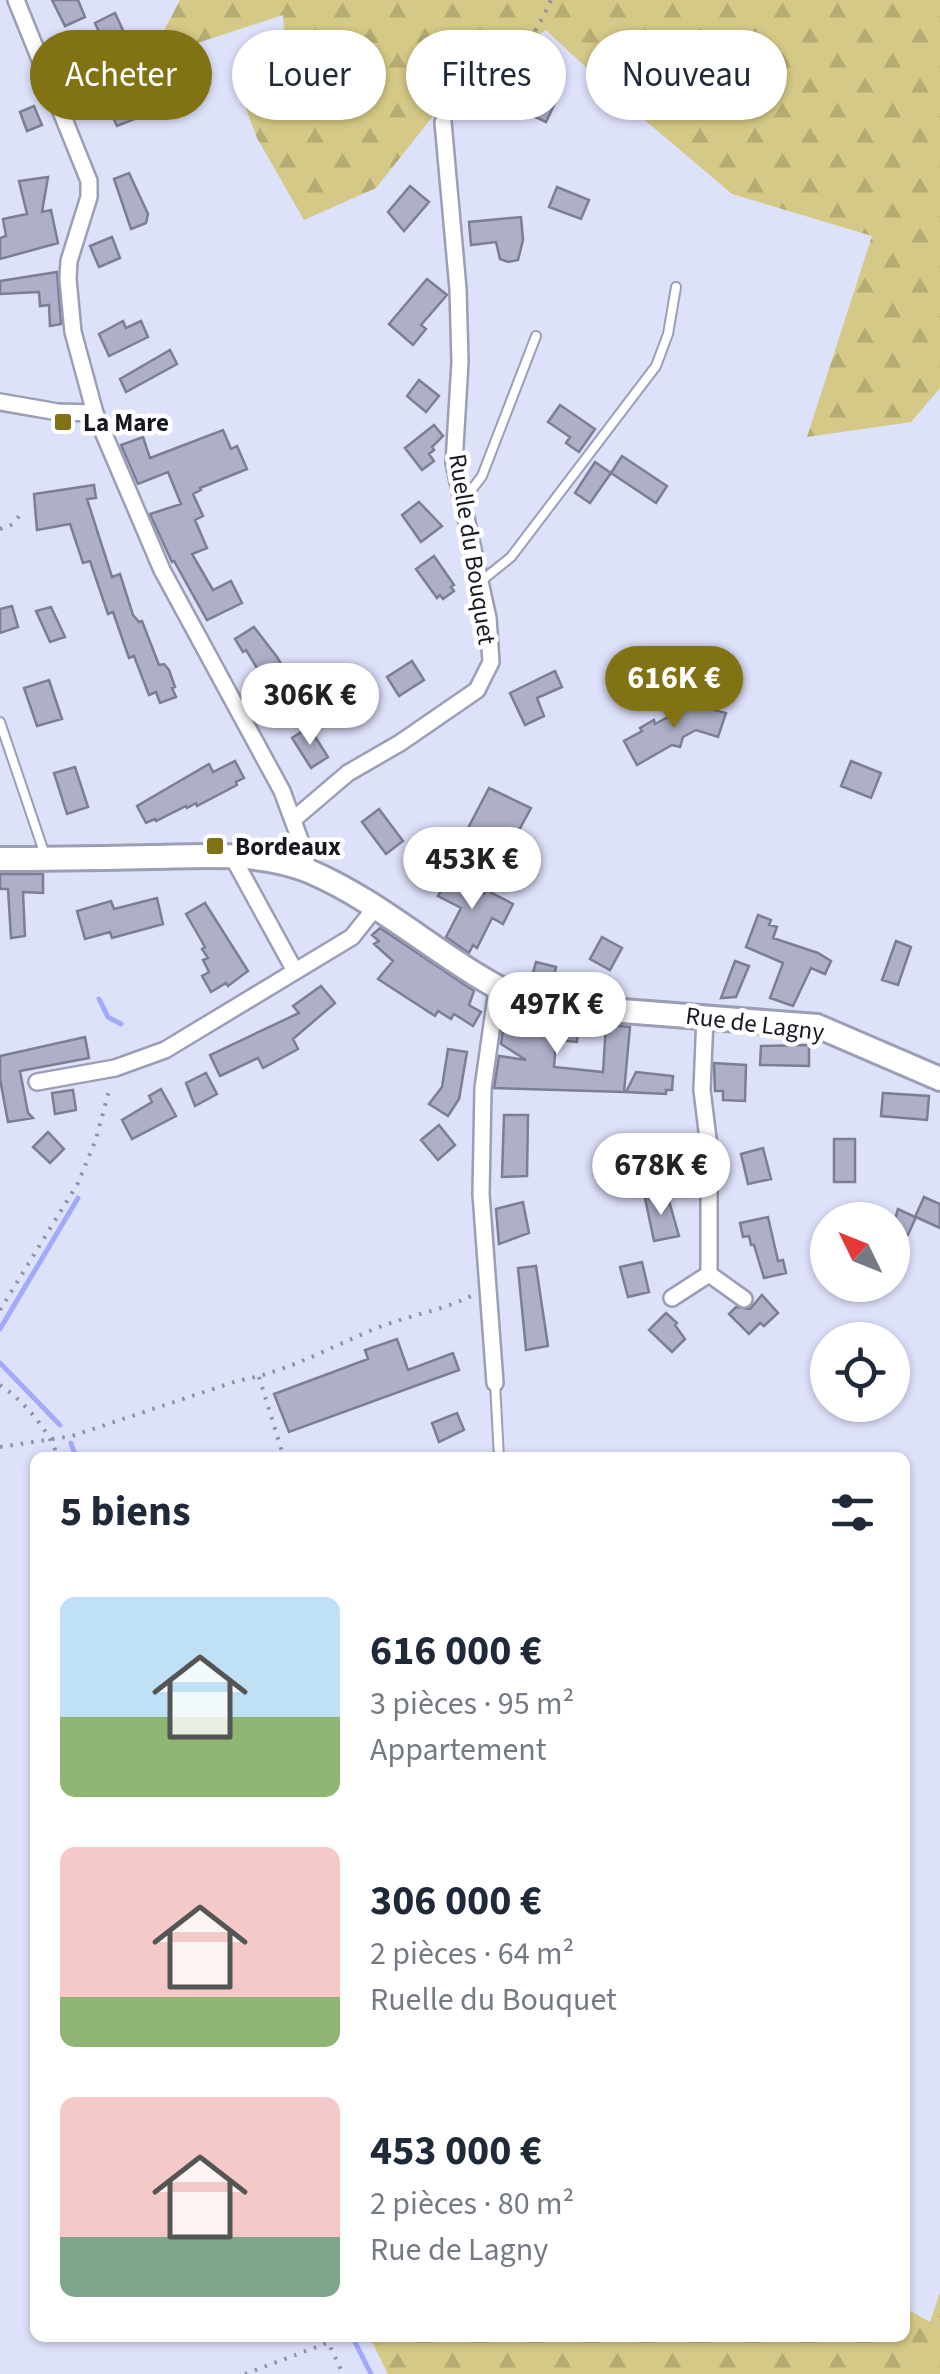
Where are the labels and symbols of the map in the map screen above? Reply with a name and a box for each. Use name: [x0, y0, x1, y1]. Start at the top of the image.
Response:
place label: La Mare: [83, 405, 169, 441]
marker: La Mare: [52, 411, 74, 433]
street label: Ruelle du Bouquet: [439, 451, 505, 648]
pin: 616K €: [593, 646, 755, 731]
pin: 306K €: [229, 663, 391, 748]
pin: 453K €: [391, 827, 553, 912]
place label: Bordeaux: [235, 829, 341, 865]
marker: Bordeaux: [204, 835, 226, 857]
pin: 497K €: [476, 972, 638, 1057]
street label: Rue de Lagny: [684, 998, 826, 1050]
pin: 678K €: [580, 1133, 742, 1218]
north arrow: [810, 1202, 910, 1302]

